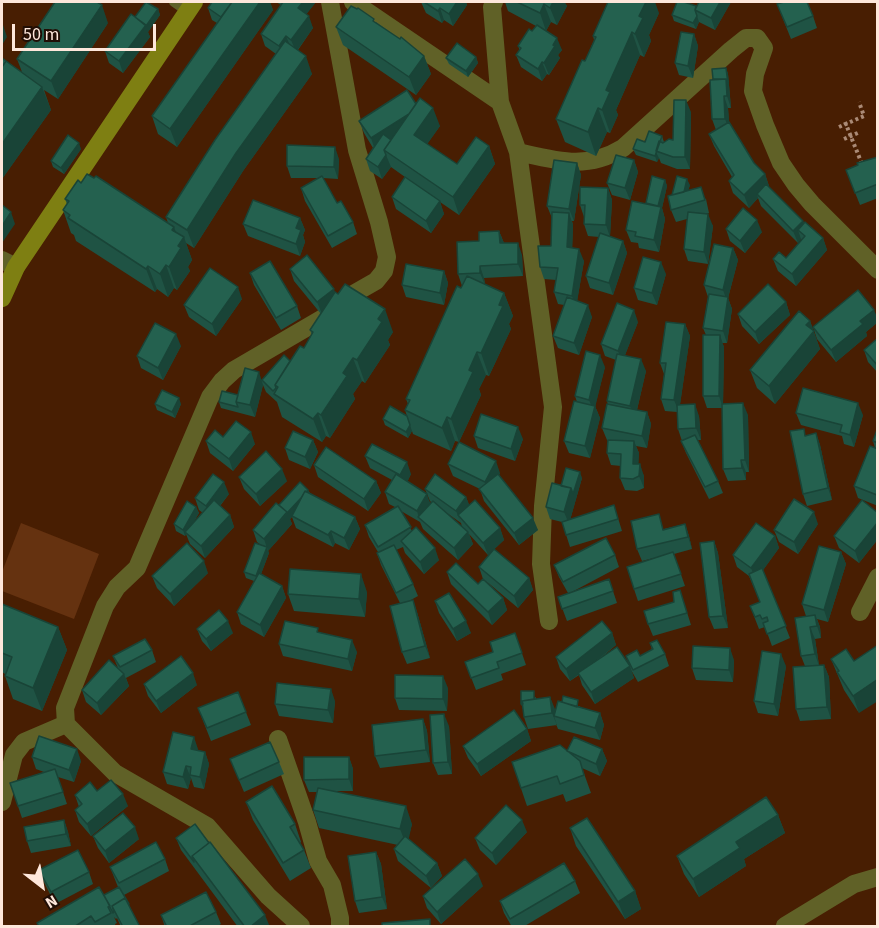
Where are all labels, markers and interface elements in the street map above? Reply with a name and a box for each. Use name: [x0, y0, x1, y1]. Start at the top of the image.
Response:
scale bar: [15, 12, 159, 50]
text: 50 m: [23, 22, 59, 47]
north arrow: [12, 856, 72, 916]
text: N: [41, 889, 62, 914]

